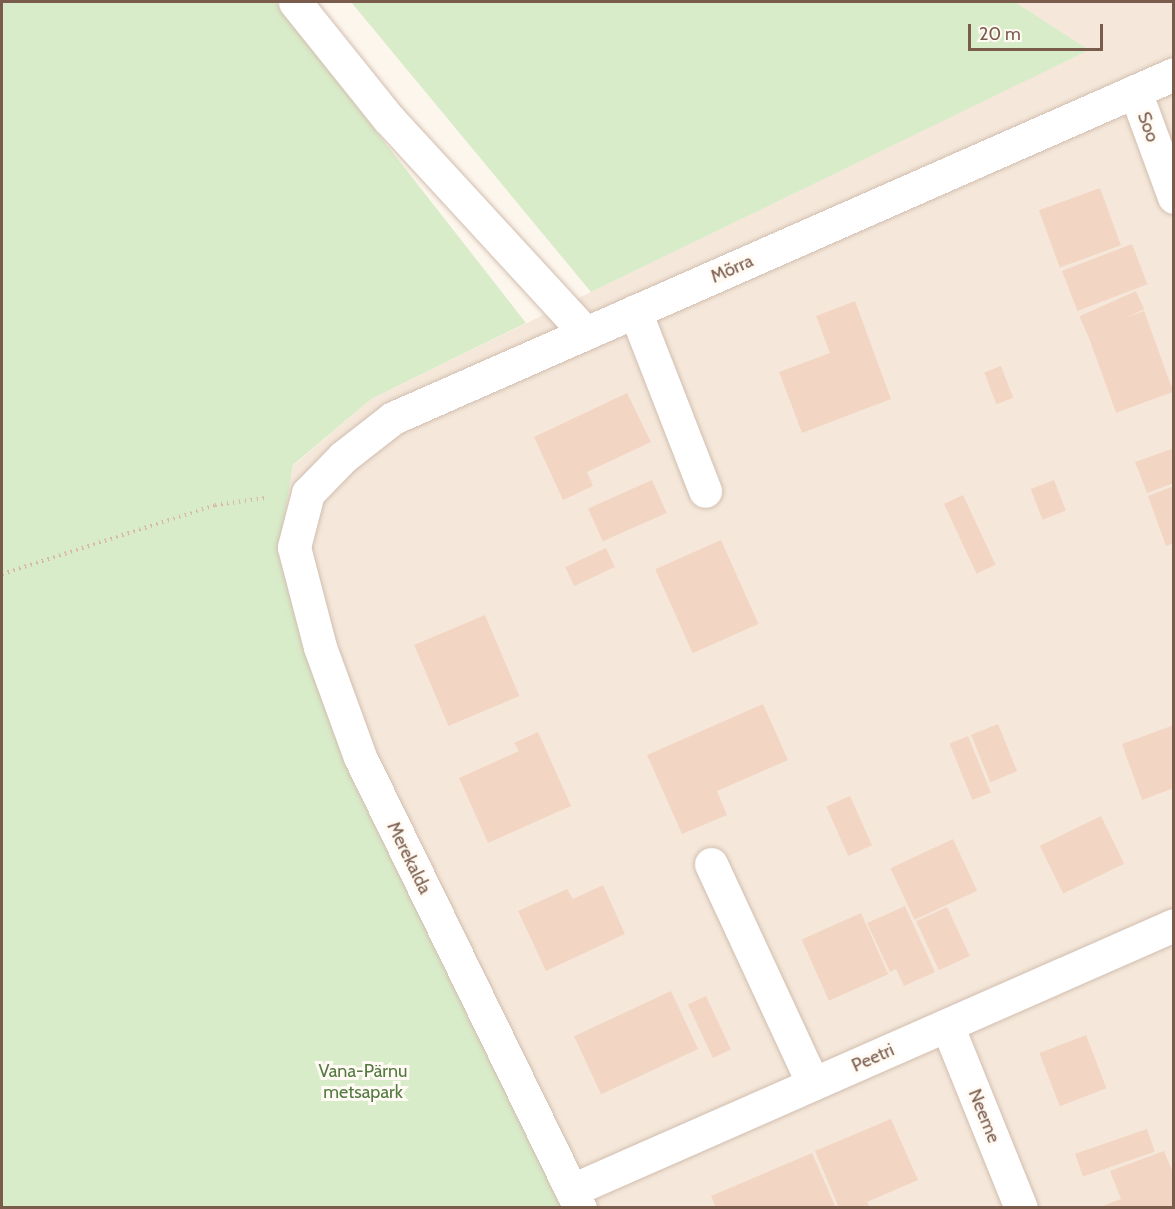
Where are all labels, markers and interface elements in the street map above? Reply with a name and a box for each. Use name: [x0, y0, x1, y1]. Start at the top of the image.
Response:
scale bar: [971, 12, 1106, 50]
text: 20 m: [979, 23, 1021, 45]
street label: Soo: [1133, 109, 1163, 145]
street label: Mõrra: [707, 250, 757, 288]
street label: Merekalda: [382, 818, 436, 898]
street label: Peetri: [848, 1039, 898, 1077]
park label: Vana-Pärnu metsapark: [318, 1061, 408, 1104]
street label: Neeme: [964, 1086, 1004, 1146]

